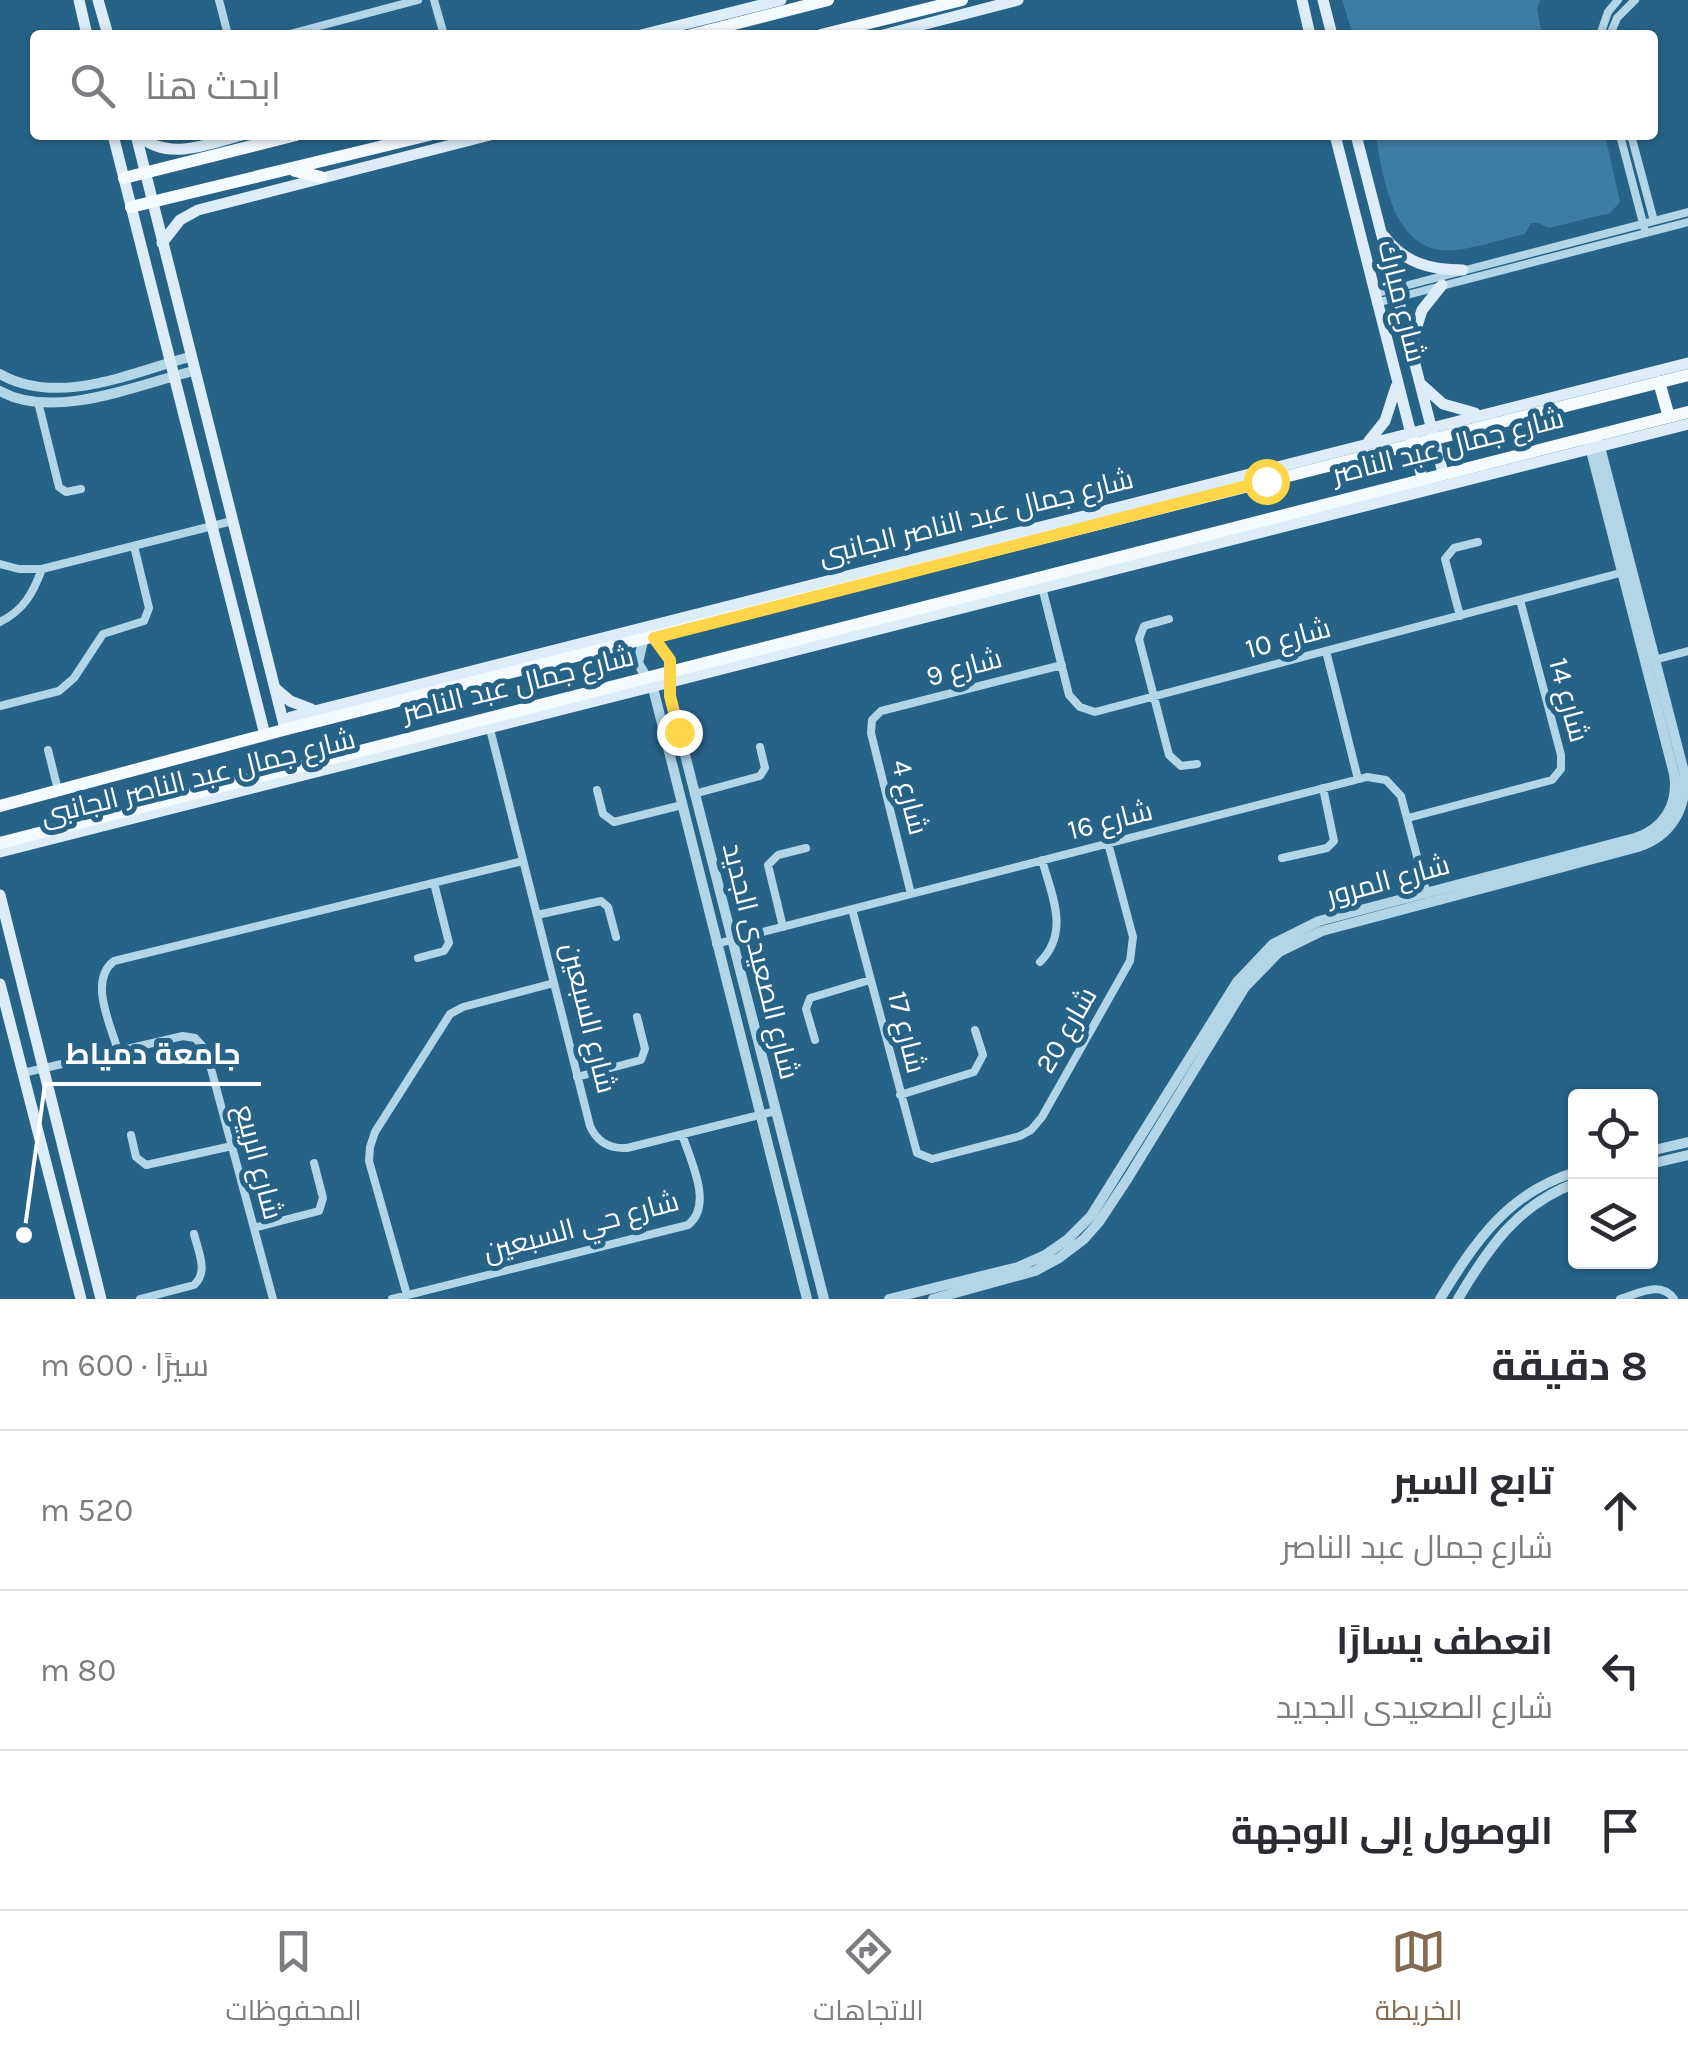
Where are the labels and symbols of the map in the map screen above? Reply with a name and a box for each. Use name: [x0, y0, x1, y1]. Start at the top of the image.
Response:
street label: شارع مبارك: [1369, 237, 1433, 366]
street label: شارع جمال عبد الناصر: [1327, 401, 1568, 493]
route start: [1244, 459, 1290, 505]
street label: شارع جمال عبد الناصر الجانبى: [815, 462, 1137, 574]
street label: شارع 10: [1242, 611, 1335, 667]
street label: شارع جمال عبد الناصر: [397, 639, 638, 731]
street label: شارع 9: [922, 641, 1006, 695]
street label: شارع 14: [1540, 654, 1596, 746]
route end: [657, 710, 703, 756]
street label: شارع جمال عبد الناصر الجانبى: [37, 722, 359, 834]
street label: شارع 4: [883, 756, 935, 839]
street label: شارع 16: [1064, 794, 1156, 848]
street label: شارع الصعيدى الجديد: [714, 839, 806, 1083]
street label: شارع المرور: [1321, 848, 1454, 915]
street label: شارع السبعين: [552, 939, 624, 1097]
street label: شارع 20: [1028, 981, 1105, 1080]
street label: شارع 17: [879, 988, 933, 1077]
callout: جامعة دمياط: [45, 1024, 261, 1084]
text: جامعة دمياط: [65, 1036, 241, 1072]
street label: شارع الربيع: [226, 1101, 290, 1224]
street label: شارع حي السبعين: [480, 1184, 684, 1273]

